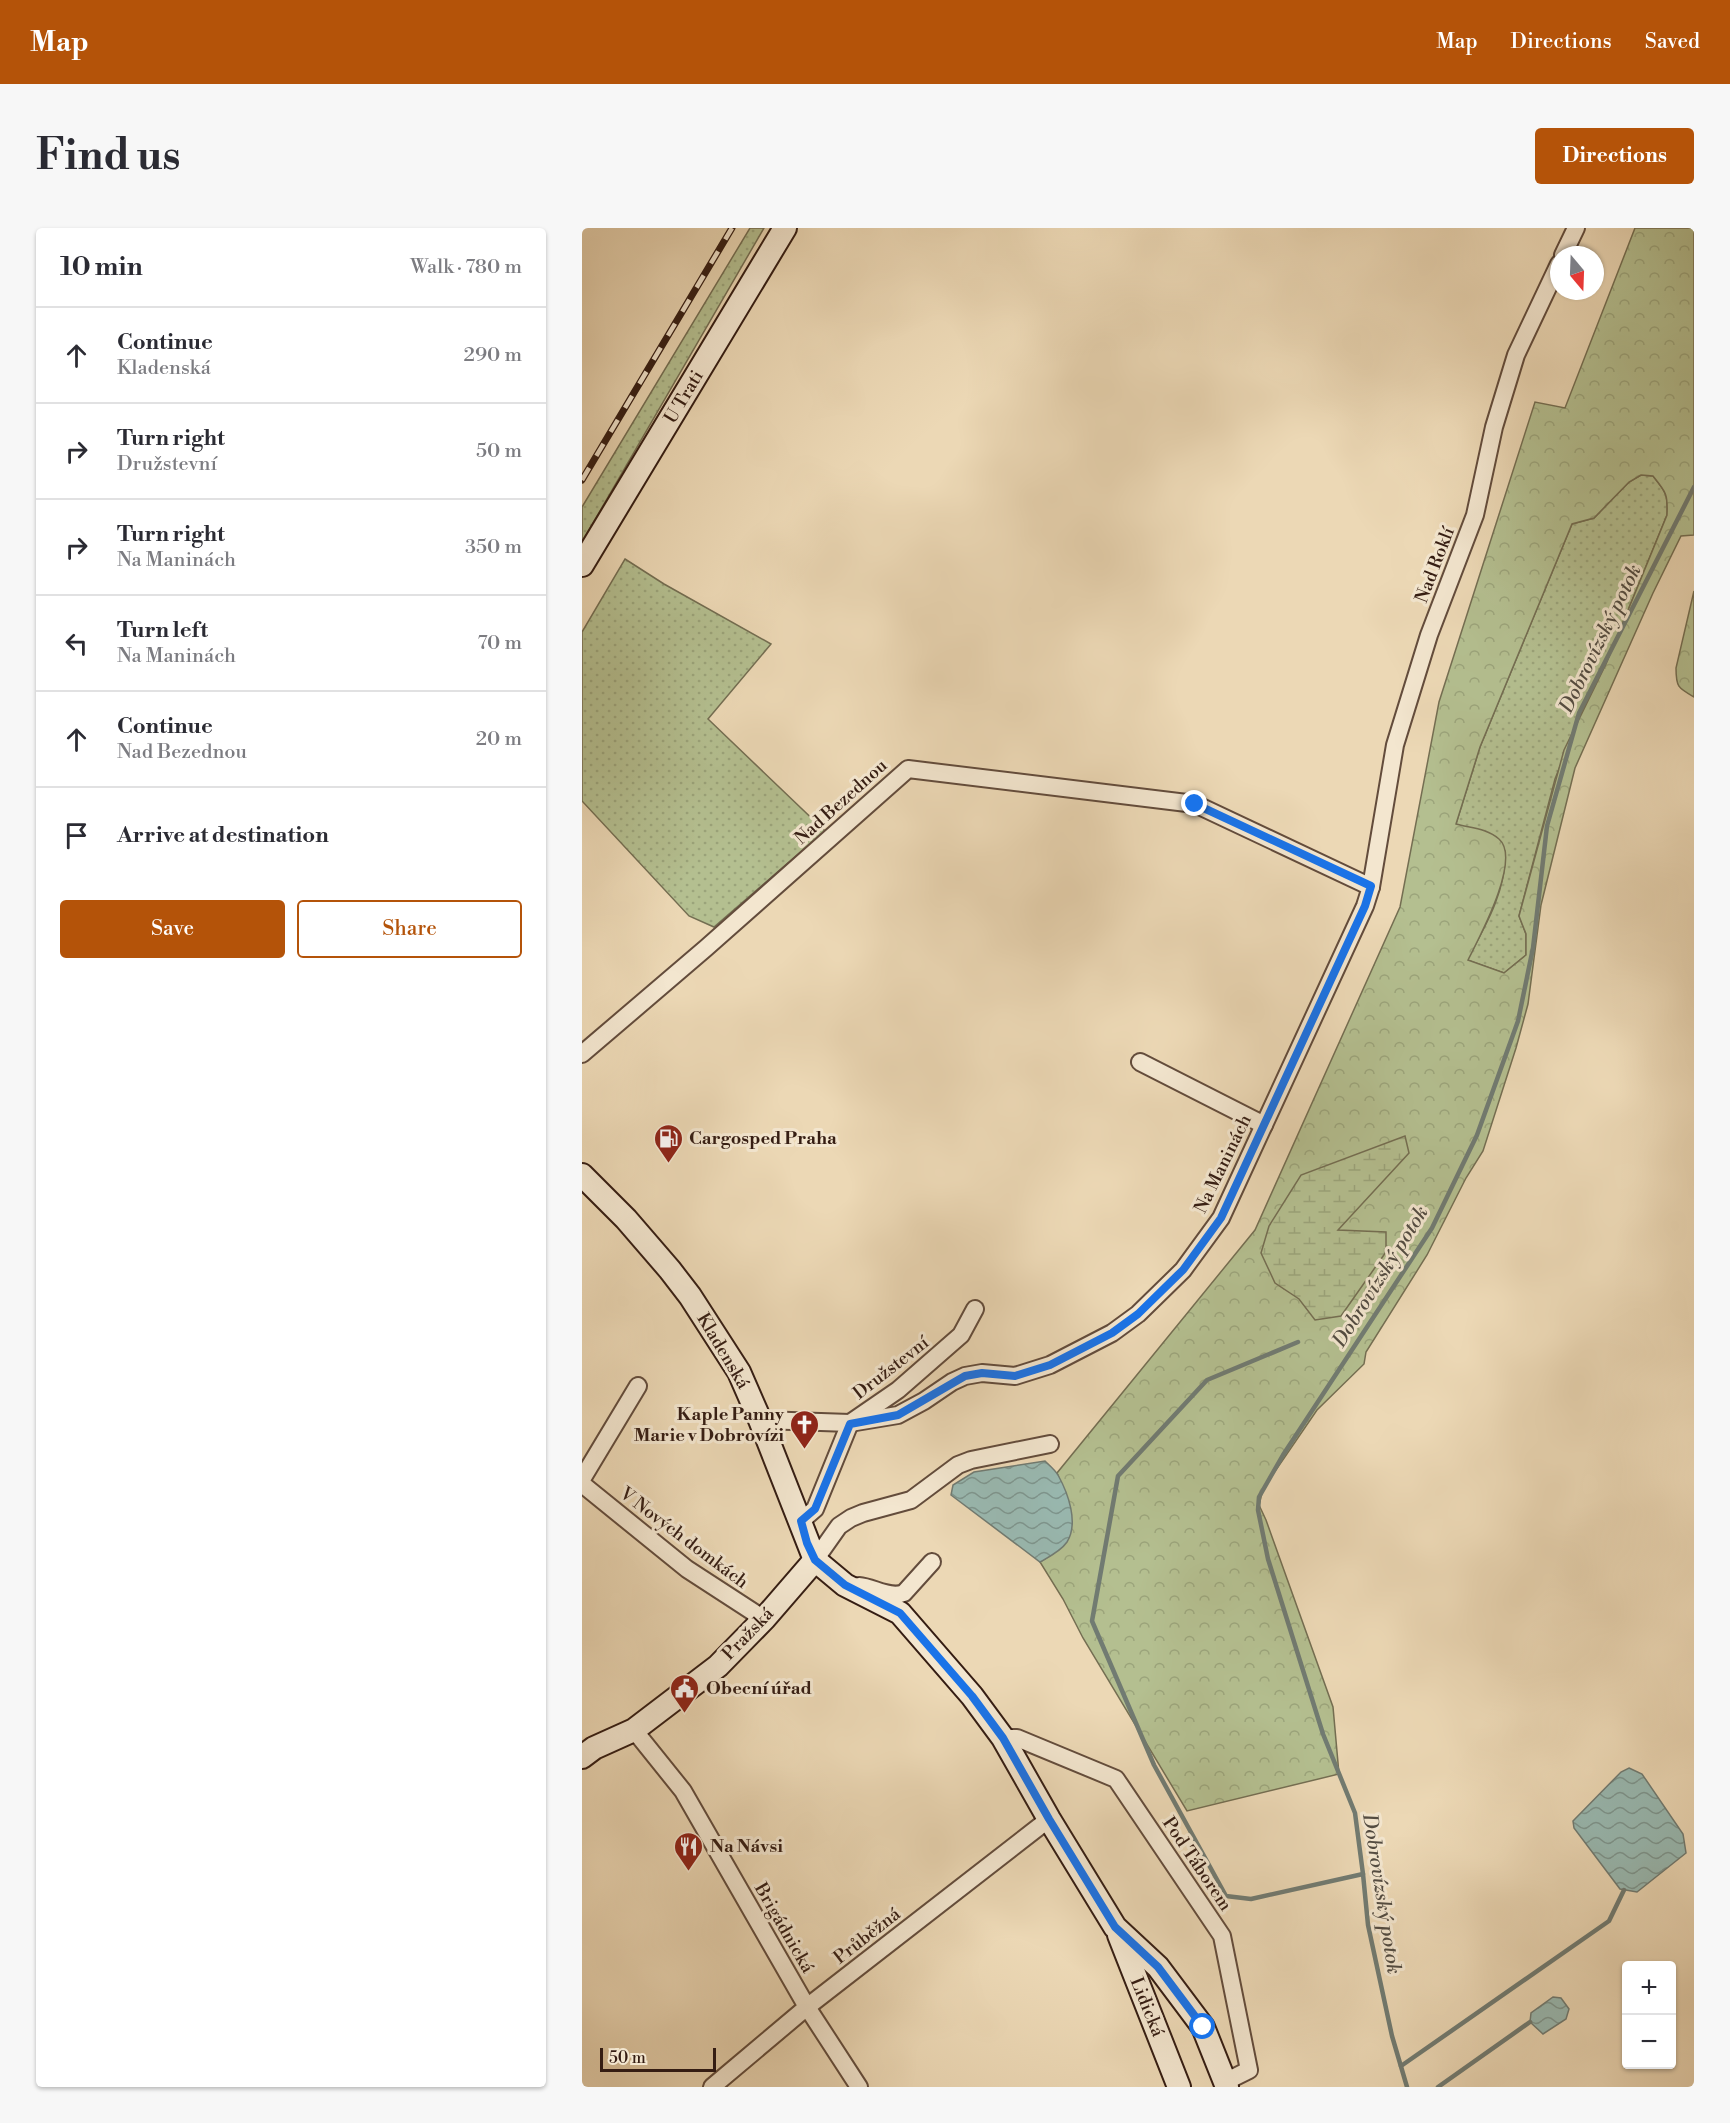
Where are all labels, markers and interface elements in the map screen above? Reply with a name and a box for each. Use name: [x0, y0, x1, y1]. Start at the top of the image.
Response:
text: Map: [30, 25, 89, 60]
text: Map: [1436, 29, 1478, 55]
text: Directions: [1511, 29, 1612, 55]
text: Saved: [1645, 29, 1700, 55]
button: Directions: [1535, 128, 1694, 184]
text: Find us: [36, 130, 180, 183]
north arrow: [1550, 246, 1604, 300]
text: 10 min: [60, 251, 143, 283]
text: Walk · 780 m: [410, 255, 522, 280]
text: Continue: [117, 329, 213, 356]
icon: ahead: [60, 339, 93, 372]
text: 290 m: [464, 343, 522, 368]
text: Kladenská: [117, 356, 211, 381]
street label: U Trati: [659, 366, 709, 428]
text: Turn right: [117, 425, 225, 452]
icon: right: [60, 435, 93, 468]
text: 50 m: [476, 439, 522, 464]
text: Družstevní: [117, 452, 217, 477]
text: Turn right: [117, 521, 225, 548]
street label: Nad Roklí: [1410, 523, 1460, 606]
icon: right: [60, 531, 93, 564]
text: 350 m: [465, 535, 522, 560]
text: Na Maninách: [117, 548, 236, 573]
water label: Dobrovízský potok: [1554, 561, 1648, 718]
text: Turn left: [117, 617, 208, 644]
icon: left: [60, 627, 93, 660]
text: 70 m: [478, 631, 522, 656]
text: Na Maninách: [117, 644, 236, 669]
text: Continue: [117, 713, 213, 740]
icon: ahead: [60, 723, 93, 756]
text: 20 m: [476, 727, 522, 752]
text: Nad Bezednou: [117, 740, 247, 765]
street label: Nad Bezednou: [790, 754, 893, 850]
route end: [1181, 790, 1207, 816]
icon: arrive: [60, 819, 93, 852]
text: Arrive at destination: [117, 822, 329, 849]
button: Save: [60, 900, 285, 958]
button: Share: [297, 900, 522, 958]
street label: Na Maninách: [1189, 1111, 1257, 1217]
fuel station icon: Cargosped Praha: [652, 1122, 684, 1164]
place label: Cargosped Praha: [689, 1127, 837, 1150]
water label: Dobrovízský potok: [1327, 1202, 1435, 1353]
street label: Kladenská: [691, 1309, 755, 1394]
street label: Družstevní: [848, 1331, 934, 1405]
place label: Kaple Panny Marie v Dobrovízi: [634, 1403, 785, 1447]
church icon: Kaple Panny Marie v Dobrovízi: [789, 1408, 821, 1450]
street label: V Nových domkách: [614, 1482, 753, 1594]
street label: Pražská: [717, 1602, 779, 1665]
public building icon: Obecní úřad: [669, 1672, 701, 1714]
place label: Obecní úřad: [706, 1677, 812, 1700]
water label: Dobrovízský potok: [1356, 1811, 1406, 1976]
street label: Pod Táborem: [1157, 1812, 1237, 1916]
restaurant icon: Na Návsi: [673, 1830, 705, 1872]
place label: Na Návsi: [710, 1835, 783, 1858]
street label: Brigádnická: [748, 1878, 819, 1978]
street label: Průběžná: [829, 1902, 906, 1969]
map controls: [1622, 1961, 1676, 2069]
button: +: [1622, 1961, 1676, 2015]
street label: Lidická: [1125, 1974, 1170, 2041]
route start: [1189, 2013, 1215, 2039]
button: −: [1622, 2015, 1676, 2069]
scale bar: [600, 2045, 716, 2072]
text: 50 m: [609, 2048, 646, 2068]

